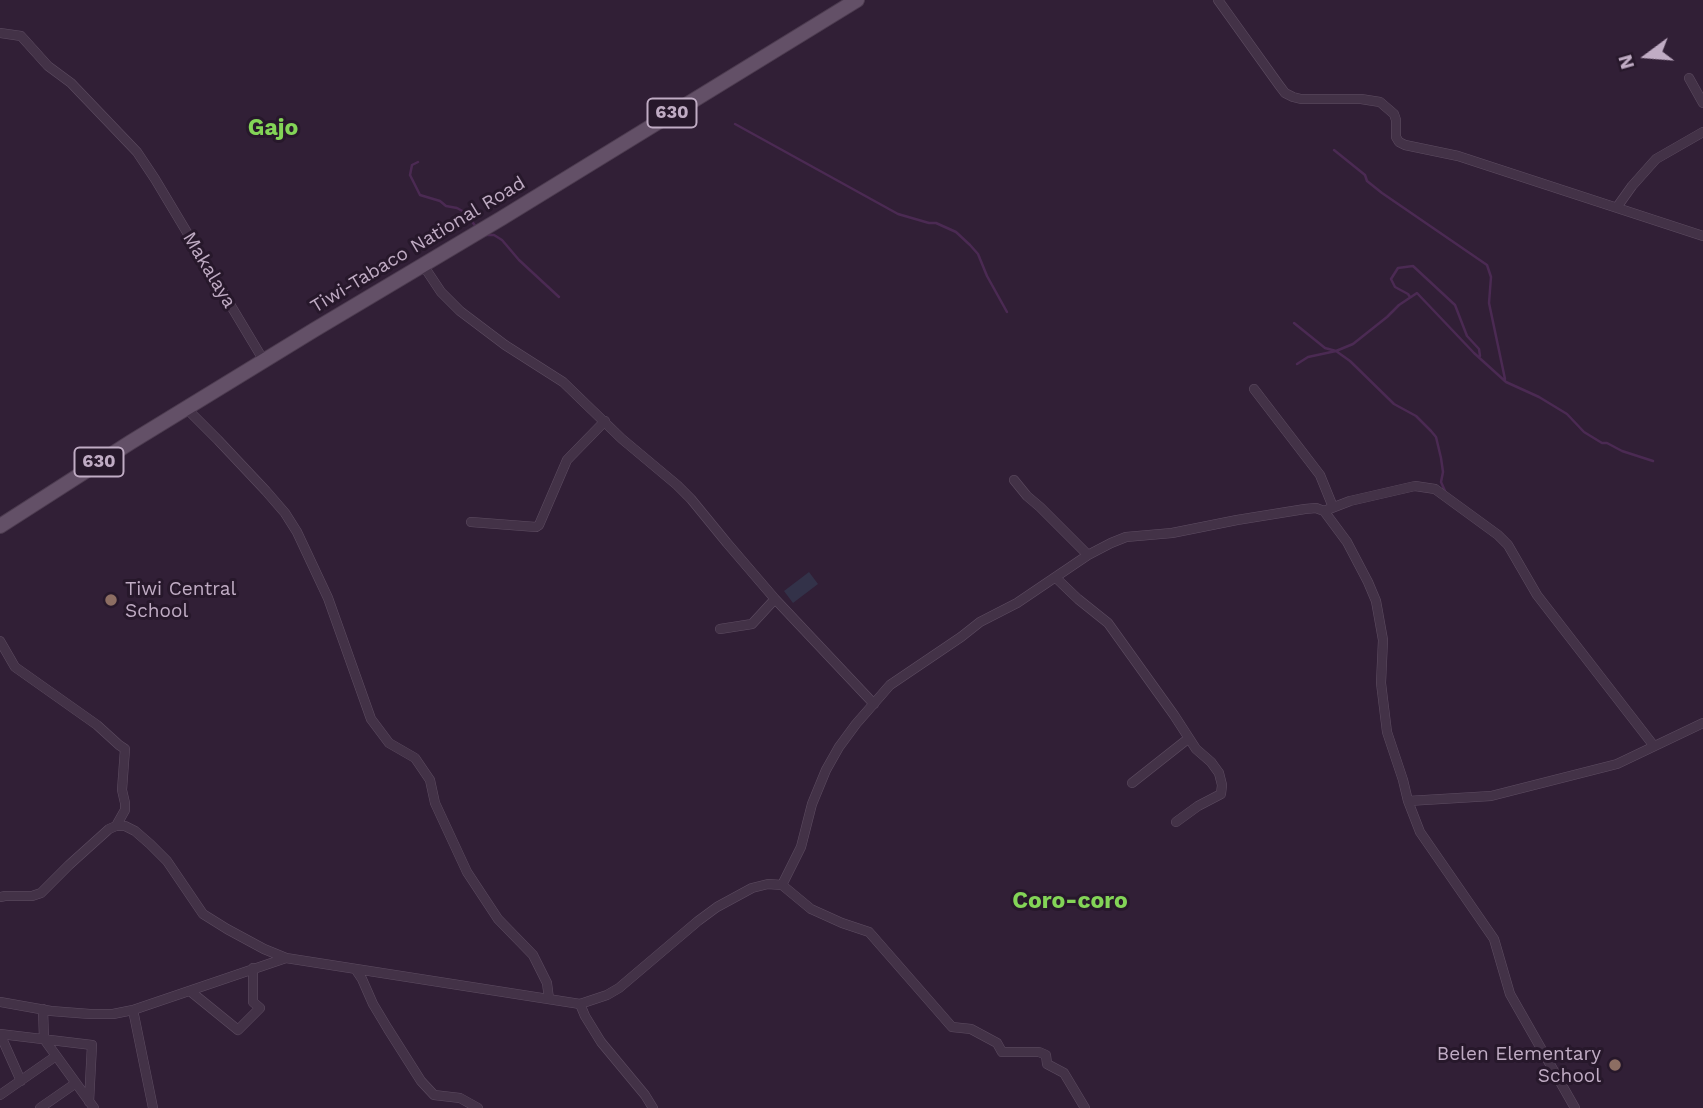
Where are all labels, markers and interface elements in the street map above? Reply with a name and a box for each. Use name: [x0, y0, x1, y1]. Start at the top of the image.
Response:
north arrow: [1612, 21, 1682, 91]
text: N: [1613, 52, 1639, 72]
road number: 630: [648, 98, 696, 128]
district label: Gajo: [248, 114, 298, 142]
street label: Tiwi-Tabaco National Road: [307, 172, 529, 318]
street label: Makalaya: [177, 228, 241, 312]
road number: 630: [74, 448, 124, 476]
place label: Tiwi Central School: [125, 578, 236, 622]
marker: Tiwi Central School: [103, 592, 119, 608]
district label: Coro-coro: [1012, 887, 1128, 915]
place label: Belen Elementary School: [1437, 1043, 1601, 1087]
marker: Belen Elementary School: [1607, 1057, 1623, 1073]

